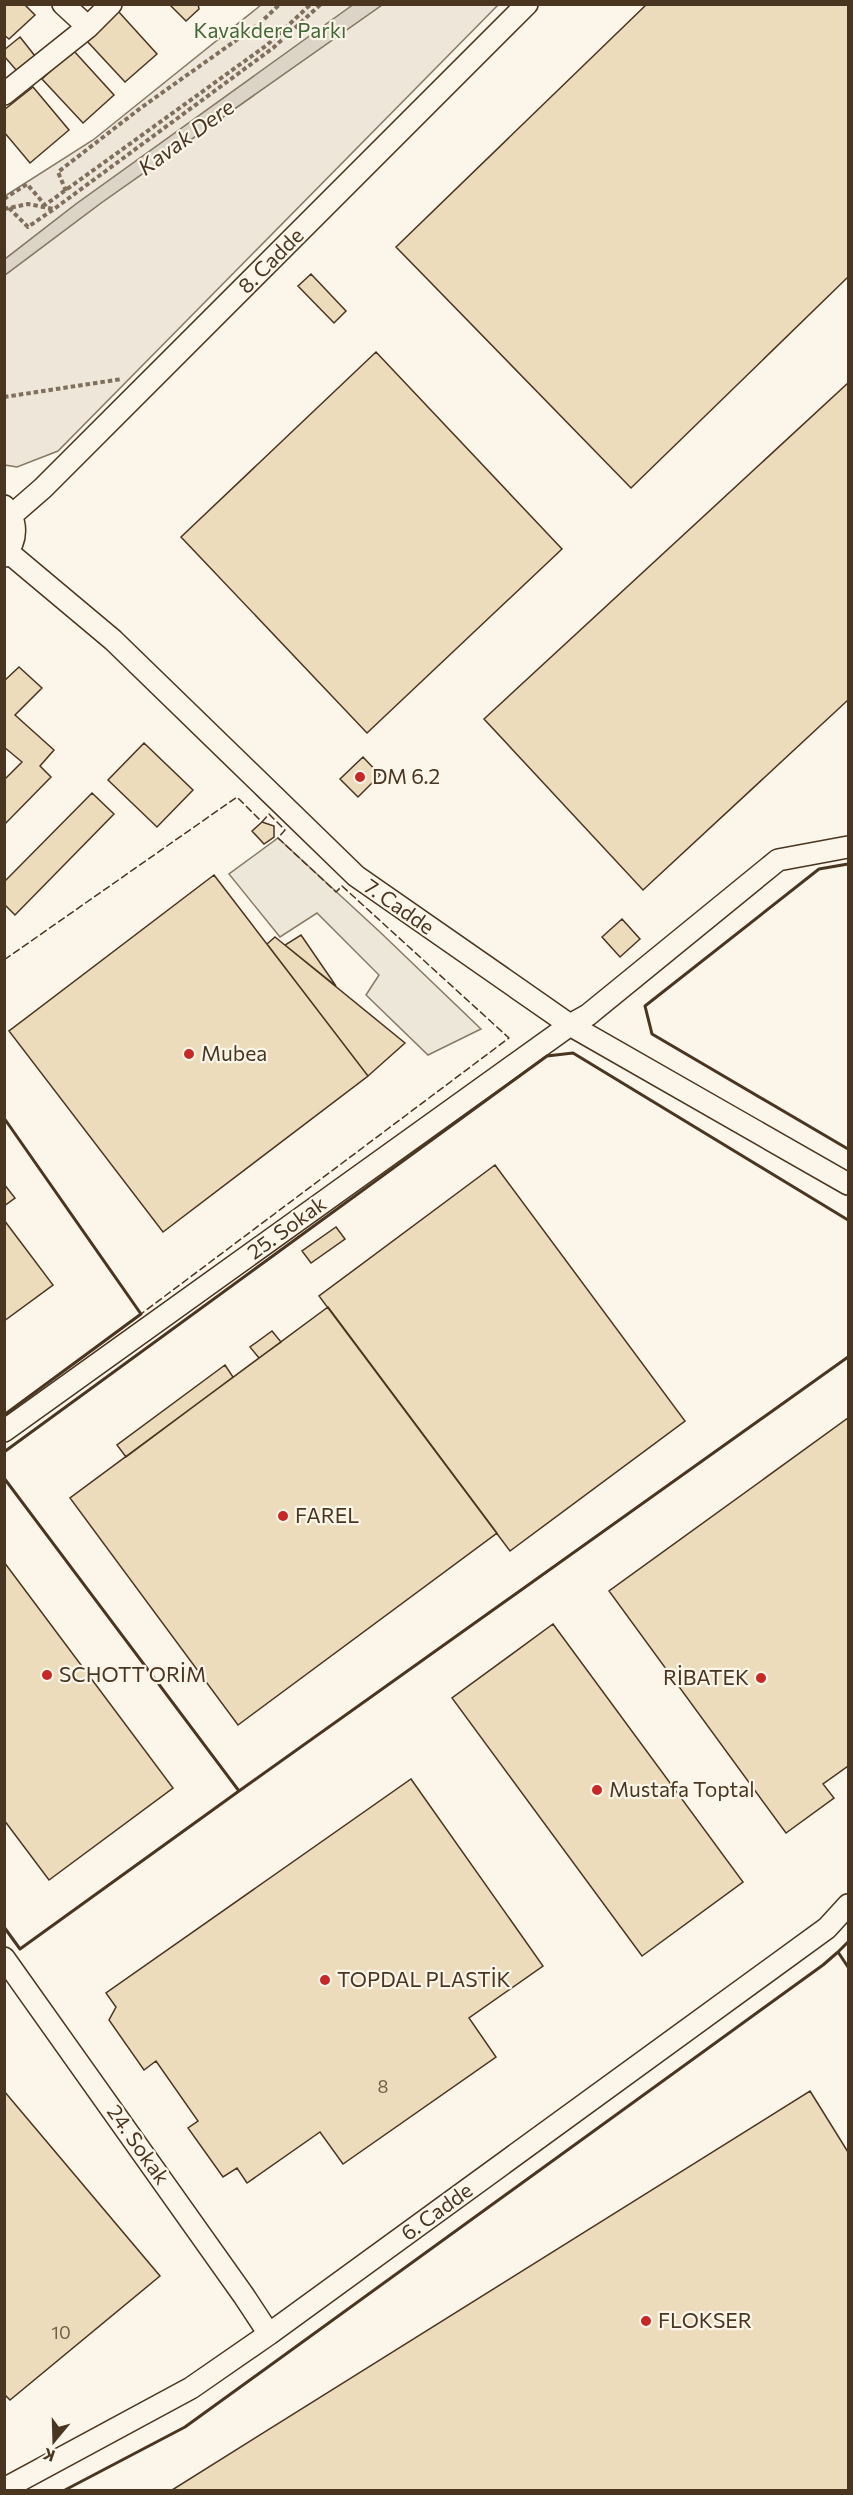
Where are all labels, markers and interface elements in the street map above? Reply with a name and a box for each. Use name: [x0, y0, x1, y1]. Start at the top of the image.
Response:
park label: Kavakdere Parkı: [193, 17, 347, 42]
water label: Kavak Dere: [132, 92, 239, 181]
street label: 8. Cadde: [232, 222, 308, 298]
place label: DM 6.2: [372, 763, 440, 788]
marker: DM 6.2: [353, 770, 367, 784]
street label: 7. Cadde: [360, 873, 440, 939]
place label: Mubea: [201, 1040, 267, 1065]
marker: Mubea: [182, 1047, 196, 1061]
street label: 25. Sokak: [242, 1190, 330, 1264]
place label: FAREL: [295, 1502, 359, 1527]
marker: FAREL: [276, 1509, 290, 1523]
place label: SCHOTT ORİM: [59, 1661, 206, 1686]
place label: RİBATEK: [663, 1664, 749, 1689]
marker: SCHOTT ORİM: [40, 1668, 54, 1682]
marker: RİBATEK: [754, 1671, 768, 1685]
place label: Mustafa Toptal: [609, 1776, 755, 1801]
marker: Mustafa Toptal: [590, 1783, 604, 1797]
place label: TOPDAL PLASTİK: [337, 1966, 511, 1991]
marker: TOPDAL PLASTİK: [318, 1973, 332, 1987]
house number: 8: [378, 2075, 389, 2097]
street label: 24. Sokak: [103, 2100, 176, 2189]
street label: 6. Cadde: [396, 2177, 477, 2245]
place label: FLOKSER: [658, 2307, 752, 2332]
marker: FLOKSER: [639, 2314, 653, 2328]
house number: 10: [51, 2321, 71, 2343]
north arrow: [24, 2411, 84, 2471]
text: K: [41, 2445, 57, 2466]

